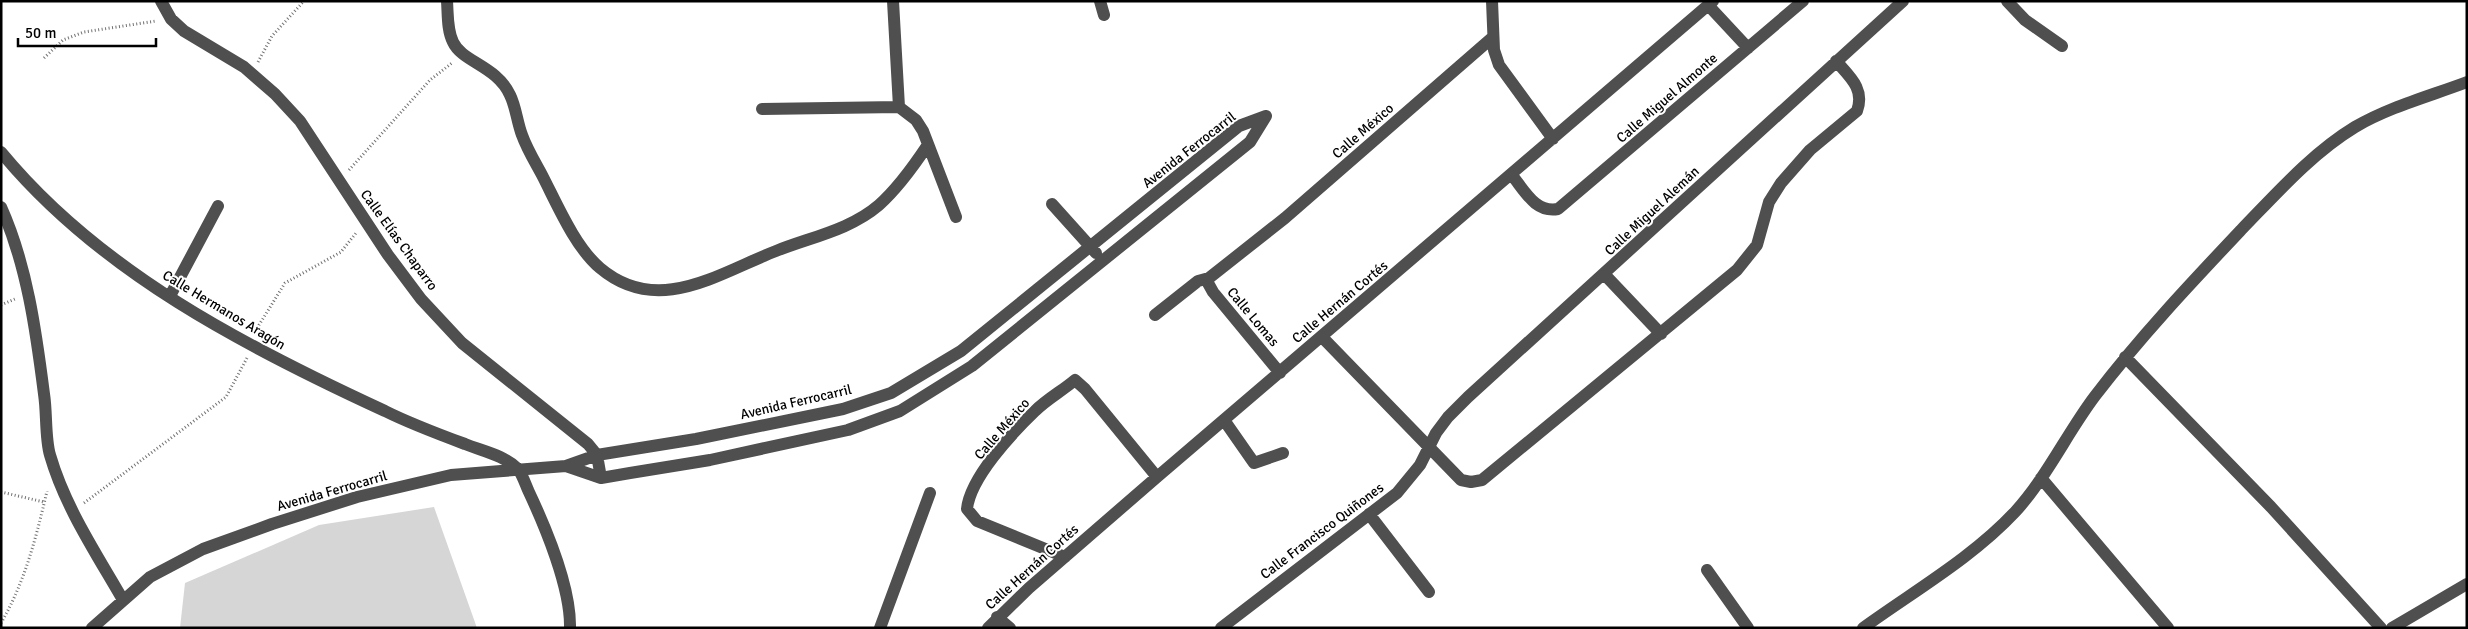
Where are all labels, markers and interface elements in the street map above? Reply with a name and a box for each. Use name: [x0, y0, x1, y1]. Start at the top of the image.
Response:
scale bar: [18, 15, 155, 47]
text: 50 m: [25, 24, 56, 42]
street label: Calle Miguel Almonte: [1613, 50, 1721, 146]
street label: Calle México: [1329, 100, 1397, 162]
street label: Avenida Ferrocarril: [1139, 108, 1239, 192]
street label: Calle Miguel Alemán: [1601, 163, 1703, 259]
street label: Calle Elías Chaparro: [357, 186, 441, 294]
street label: Calle Hernán Cortés: [1289, 257, 1391, 347]
street label: Calle Hermanos Aragón: [159, 267, 289, 353]
street label: Calle Lomas: [1223, 284, 1283, 350]
street label: Avenida Ferrocarril: [739, 381, 853, 423]
street label: Calle México: [971, 395, 1033, 463]
street label: Avenida Ferrocarril: [275, 467, 389, 515]
street label: Calle Francisco Quiñones: [1257, 479, 1387, 583]
street label: Calle Hernán Cortés: [982, 521, 1082, 613]

